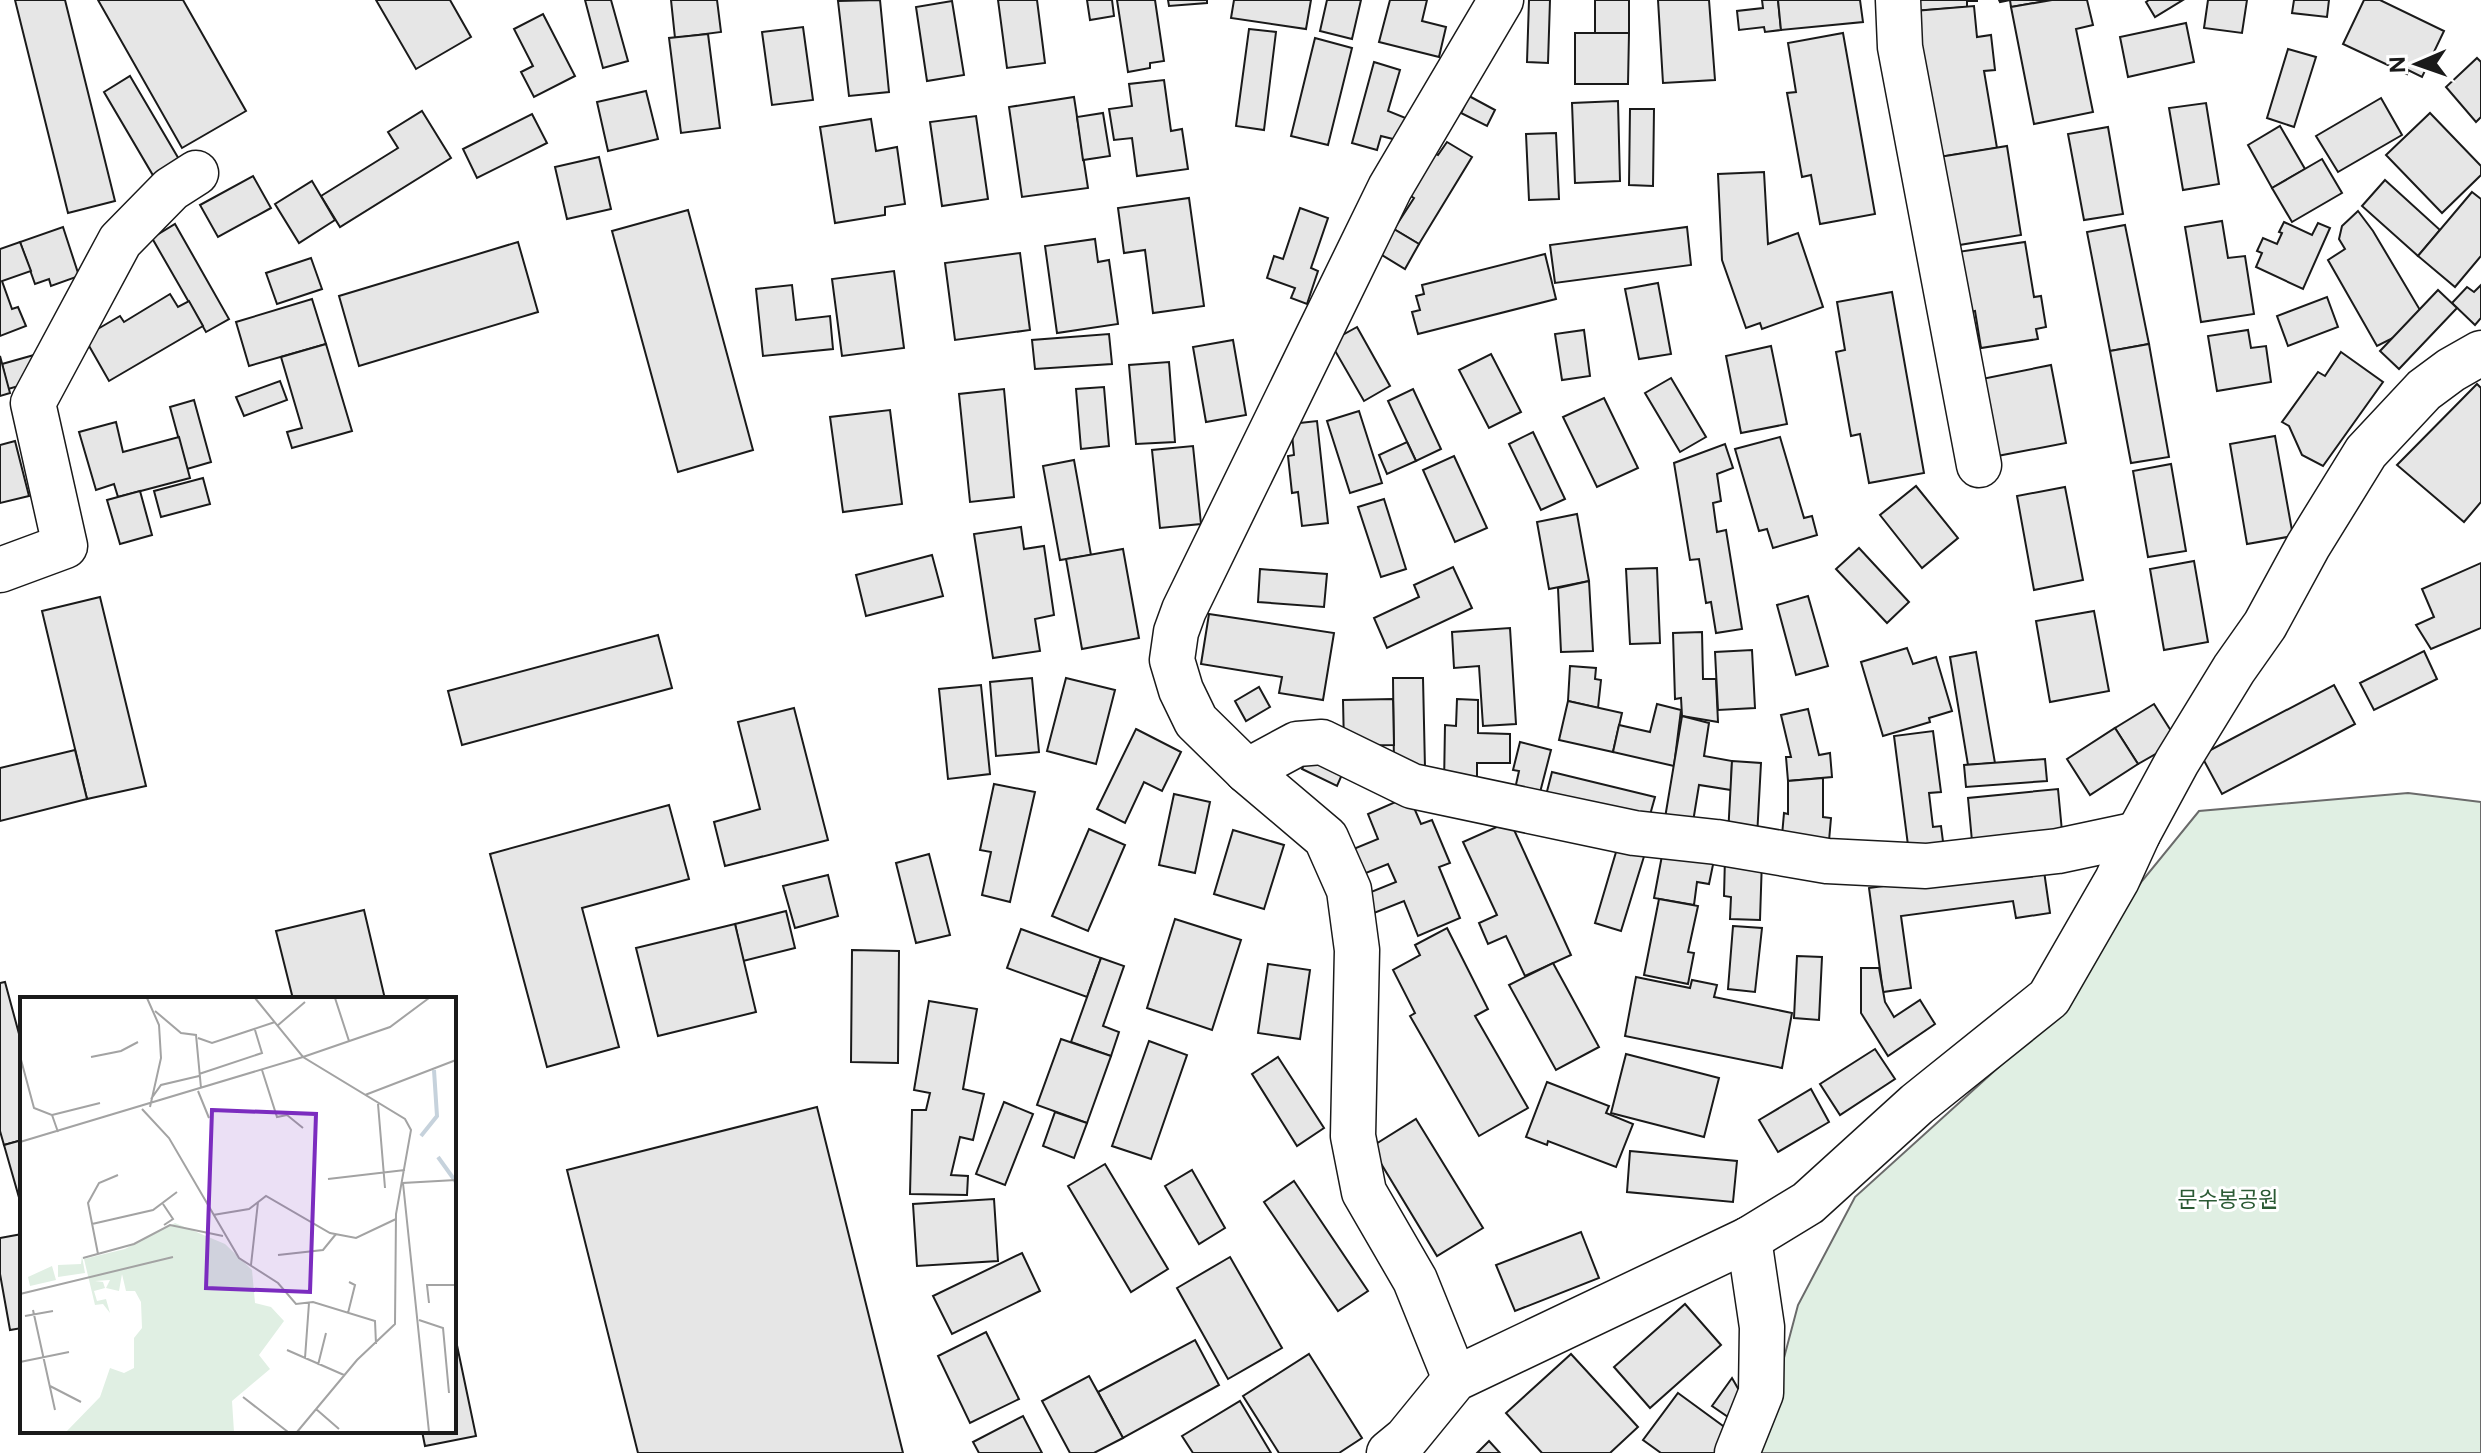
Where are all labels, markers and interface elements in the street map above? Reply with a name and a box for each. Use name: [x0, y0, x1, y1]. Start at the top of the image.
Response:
north arrow: [2377, 24, 2457, 104]
text: N: [2384, 56, 2411, 74]
inset map: [20, 997, 456, 1433]
park label: 문수봉공원: [2177, 1186, 2279, 1213]

